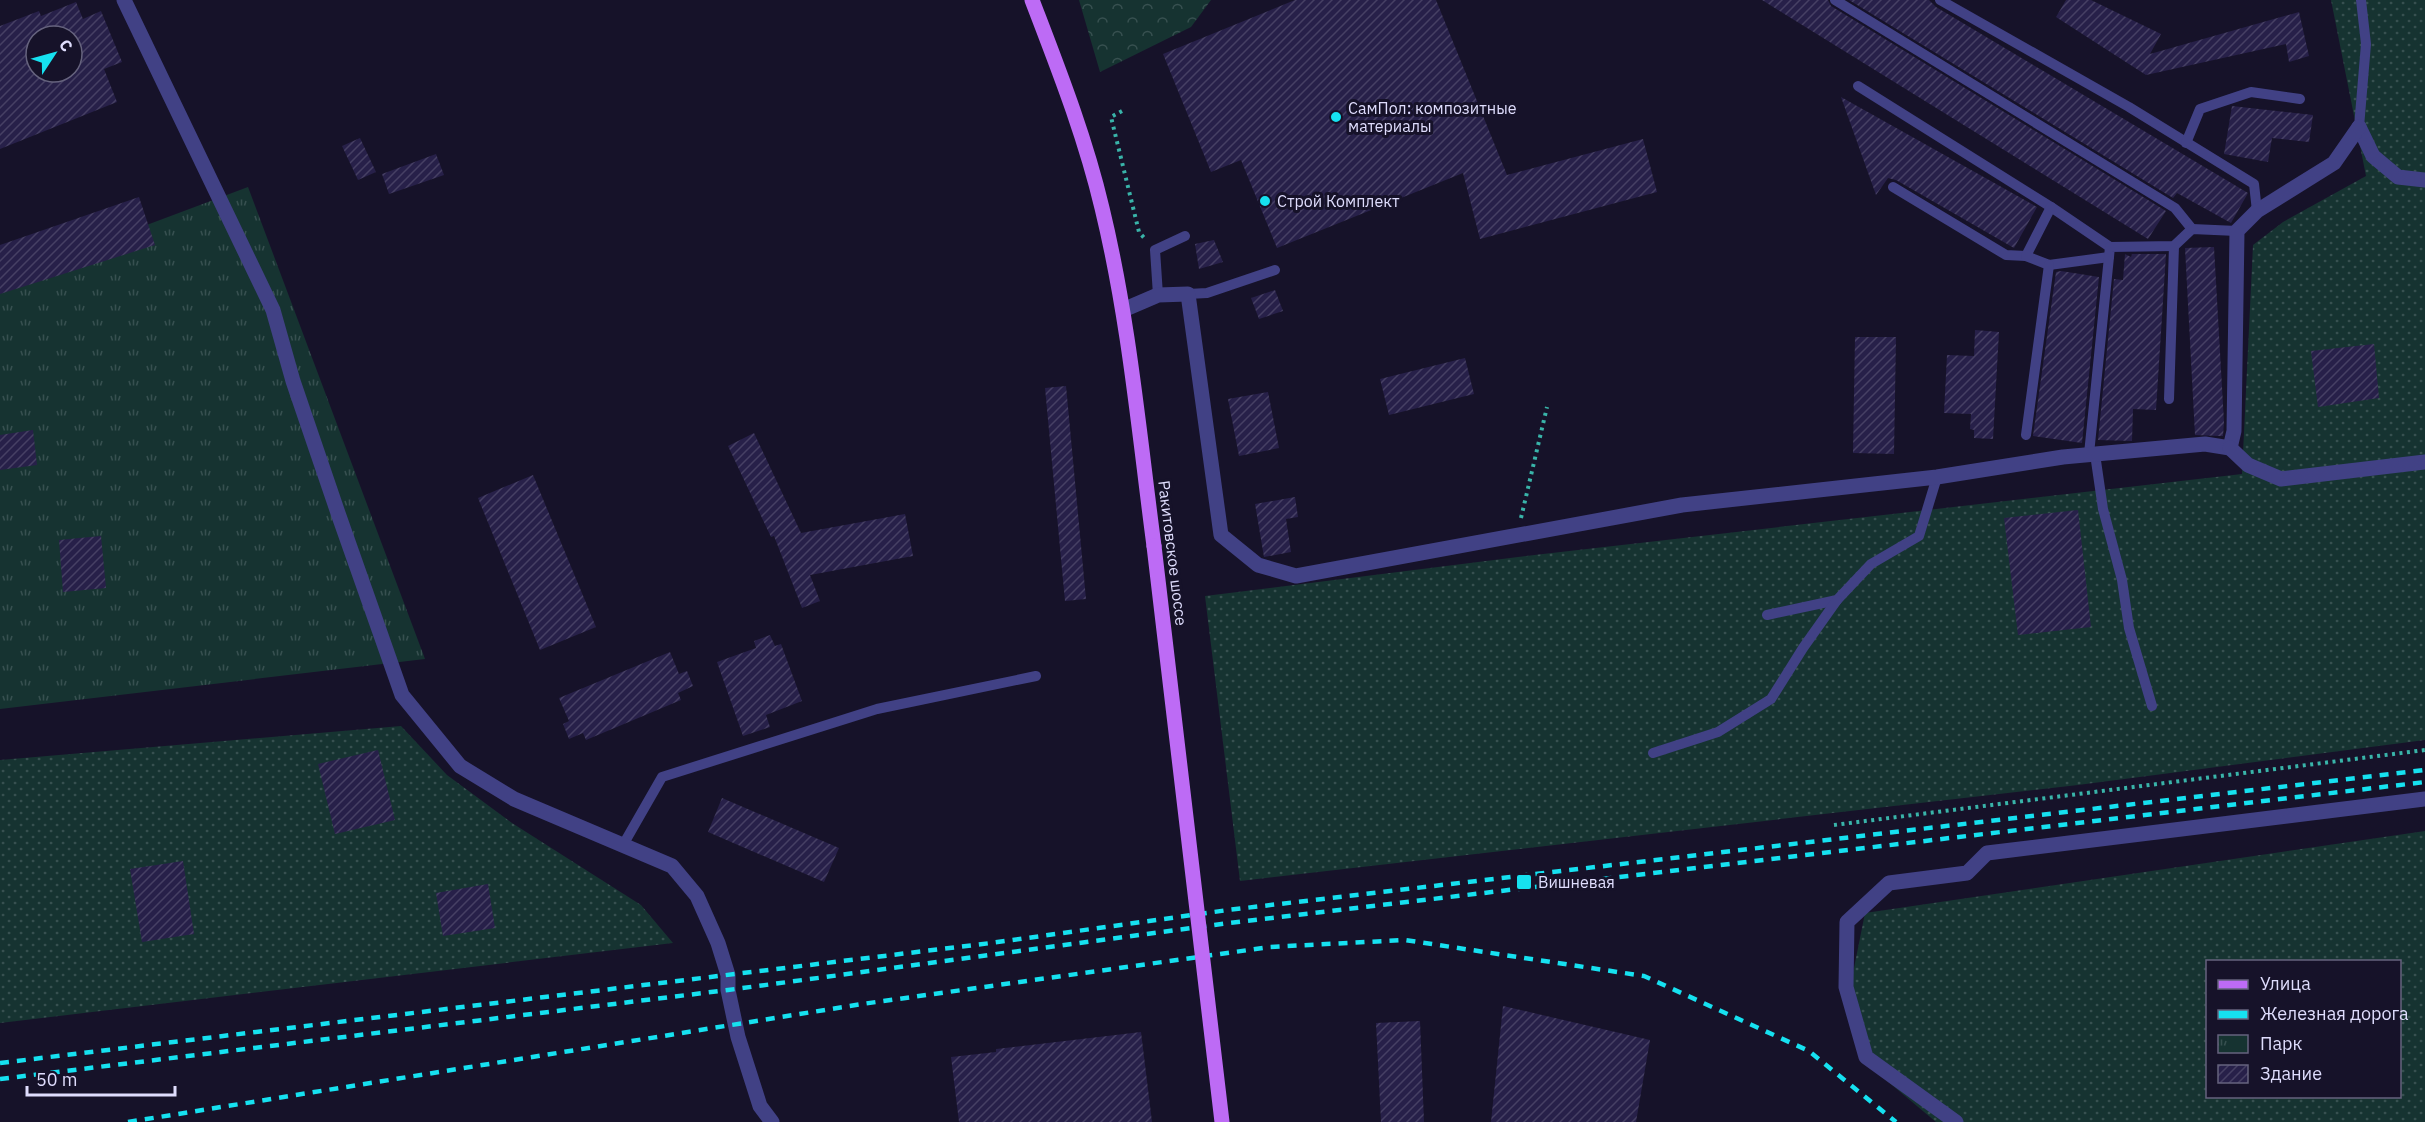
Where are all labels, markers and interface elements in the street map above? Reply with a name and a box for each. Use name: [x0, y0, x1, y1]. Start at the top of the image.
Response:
north arrow: [24, 24, 84, 84]
text: С: [55, 35, 77, 55]
place label: СамПол: композитные материалы: [1348, 98, 1517, 136]
marker: СамПол: композитные материалы: [1329, 110, 1343, 124]
place label: Строй Комплект: [1277, 191, 1400, 211]
marker: Строй Комплект: [1258, 194, 1272, 208]
street label: Ракитовское шоссе: [1154, 479, 1192, 627]
place label: Вишневая: [1538, 872, 1615, 892]
marker: Вишневая: [1515, 873, 1533, 891]
legend: [2206, 960, 2401, 1098]
text: Улица: [2260, 972, 2311, 995]
text: Железная дорога: [2260, 1002, 2409, 1025]
text: Парк: [2260, 1032, 2303, 1055]
scale bar: [27, 1059, 176, 1097]
text: Здание: [2260, 1062, 2322, 1085]
text: 50 m: [36, 1068, 78, 1091]

